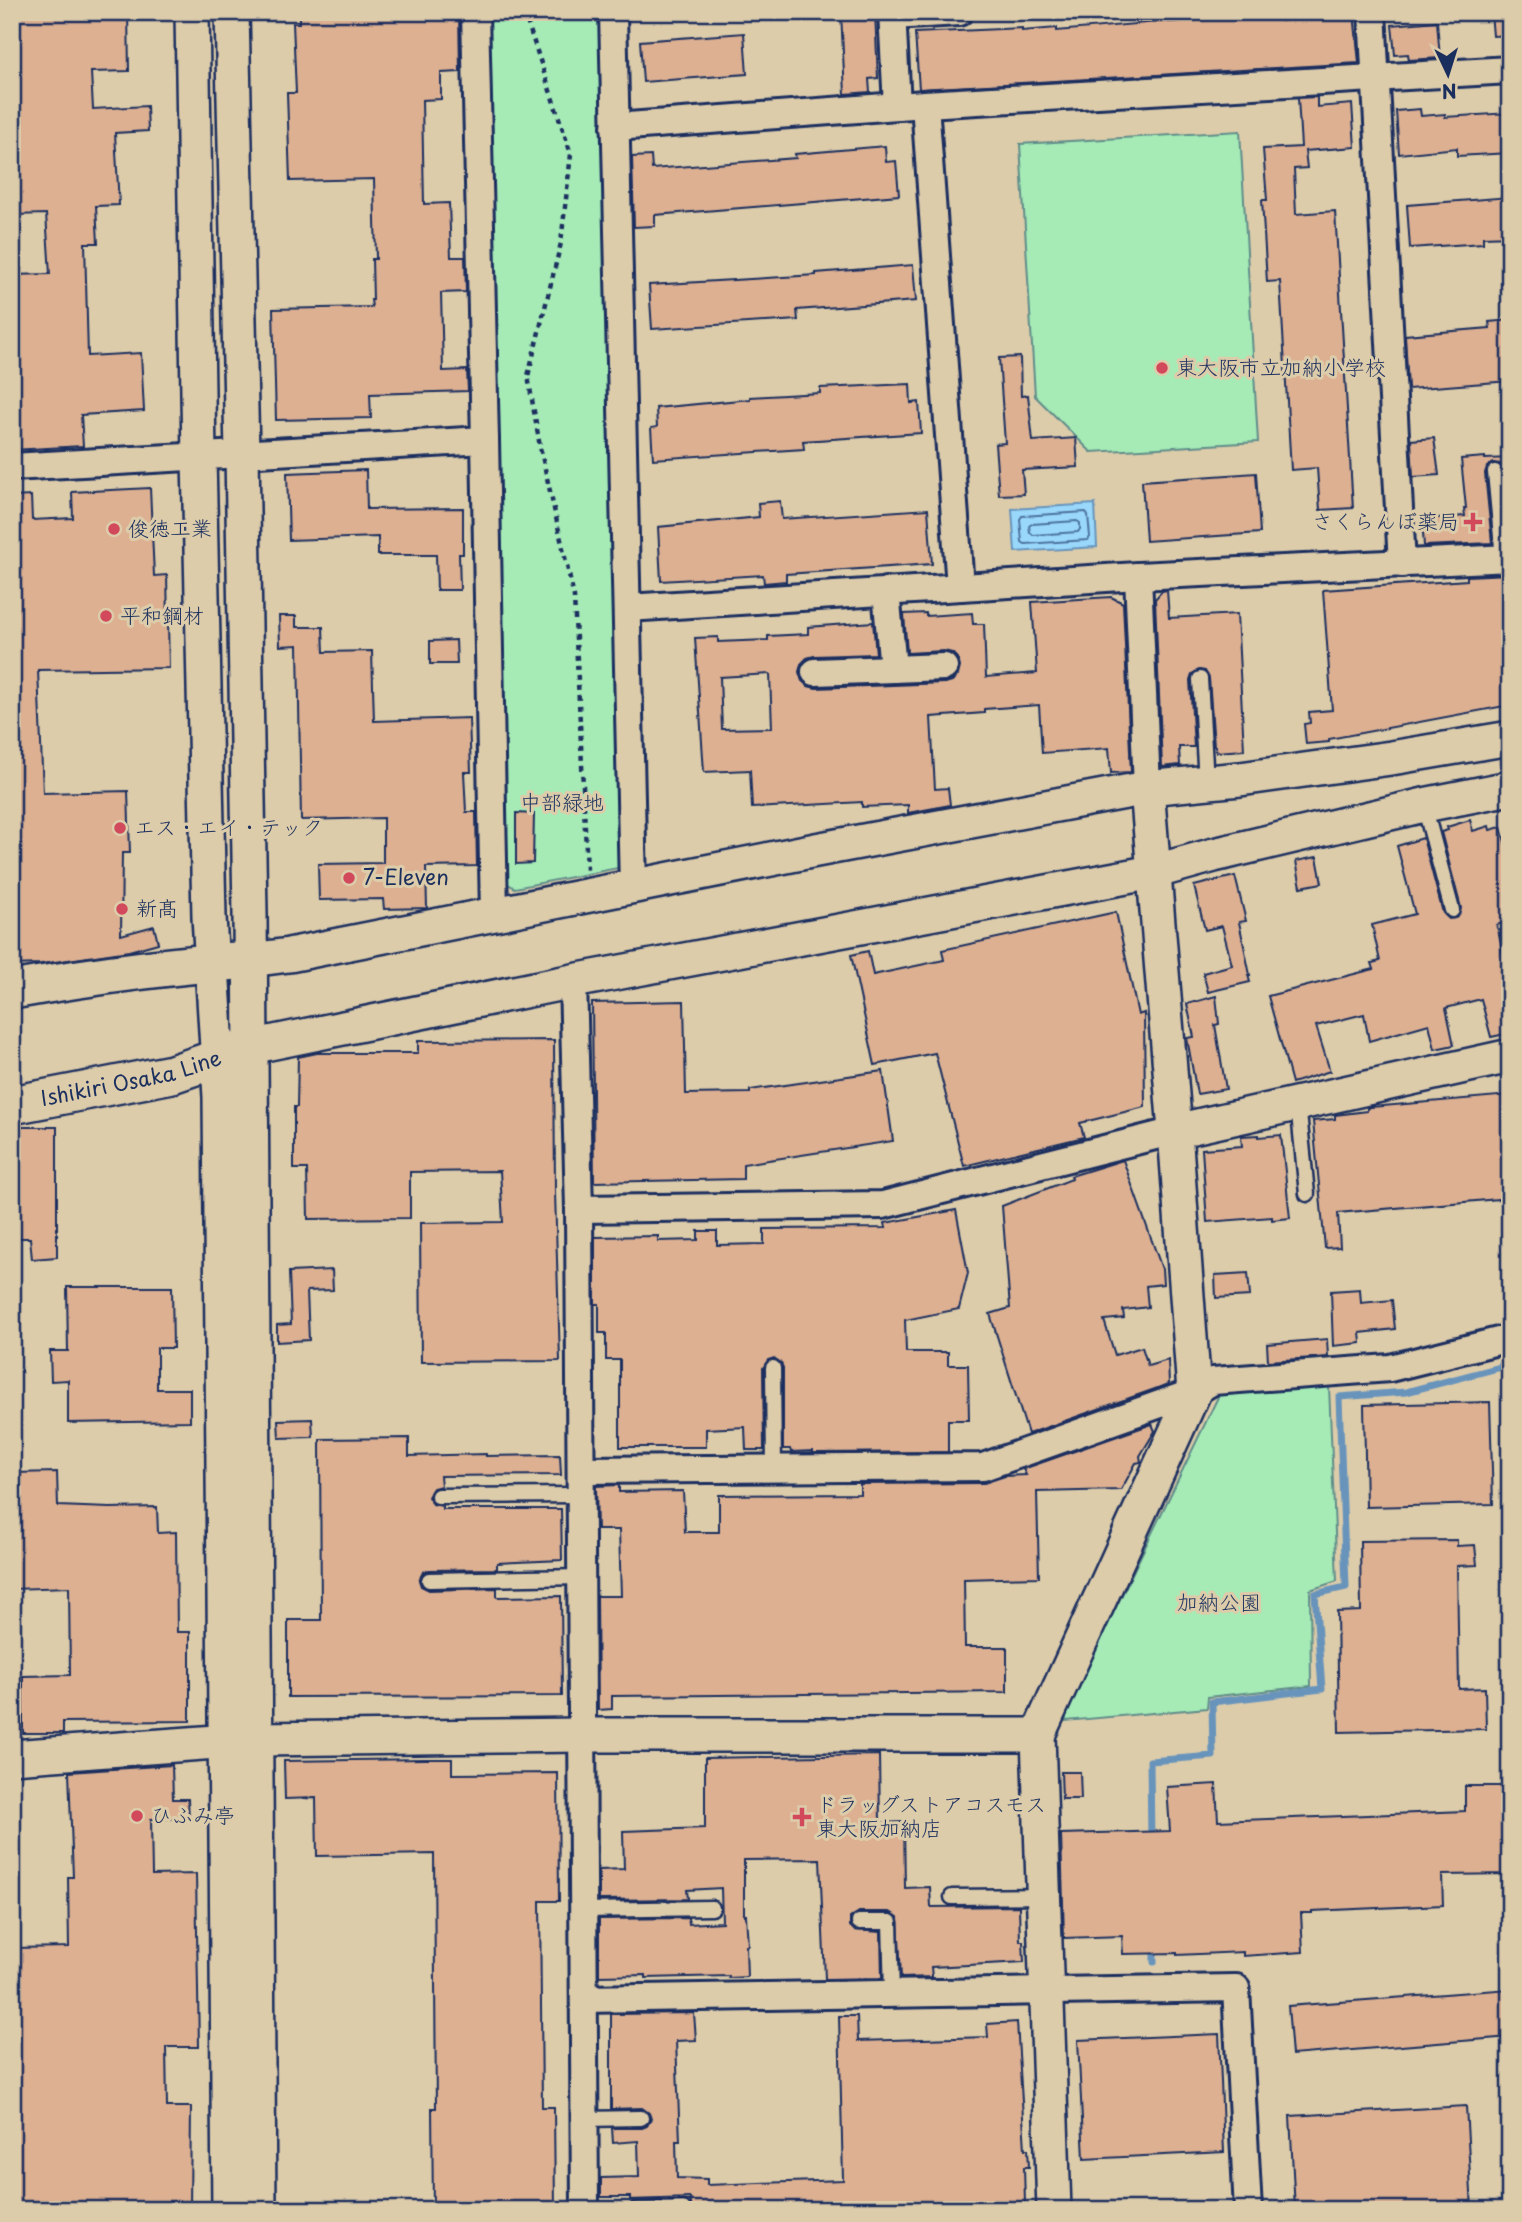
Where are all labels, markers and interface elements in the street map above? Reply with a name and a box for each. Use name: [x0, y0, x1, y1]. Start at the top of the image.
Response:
north arrow: [1414, 38, 1484, 108]
text: N: [1441, 77, 1458, 106]
place label: 東大阪市立加納小学校: [1176, 350, 1386, 382]
marker: 東大阪市立加納小学校: [1154, 360, 1170, 376]
place label: さくらんぼ薬局: [1312, 504, 1459, 536]
place label: 俊徳工業: [128, 511, 212, 543]
marker: さくらんぼ薬局: [1465, 514, 1481, 530]
marker: 俊徳工業: [106, 521, 122, 537]
place label: 平和鋼材: [120, 598, 204, 630]
marker: 平和鋼材: [98, 608, 114, 624]
park label: 中部緑地: [520, 785, 604, 817]
place label: エス・エイ・テック: [134, 810, 323, 842]
marker: エス・エイ・テック: [112, 820, 128, 836]
place label: 7-Eleven: [363, 860, 449, 892]
marker: 7-Eleven: [341, 870, 357, 886]
place label: 新髙: [136, 891, 178, 923]
marker: 新髙: [114, 901, 130, 917]
street label: Ishikiri Osaka Line: [38, 1040, 225, 1113]
park label: 加納公園: [1177, 1585, 1261, 1617]
place label: ドラッグストアコスモス 東大阪加納店: [816, 1787, 1046, 1843]
place label: ひふみ亭: [151, 1798, 235, 1830]
marker: ひふみ亭: [129, 1808, 145, 1824]
marker: ドラッグストアコスモス 東大阪加納店: [794, 1809, 810, 1825]

